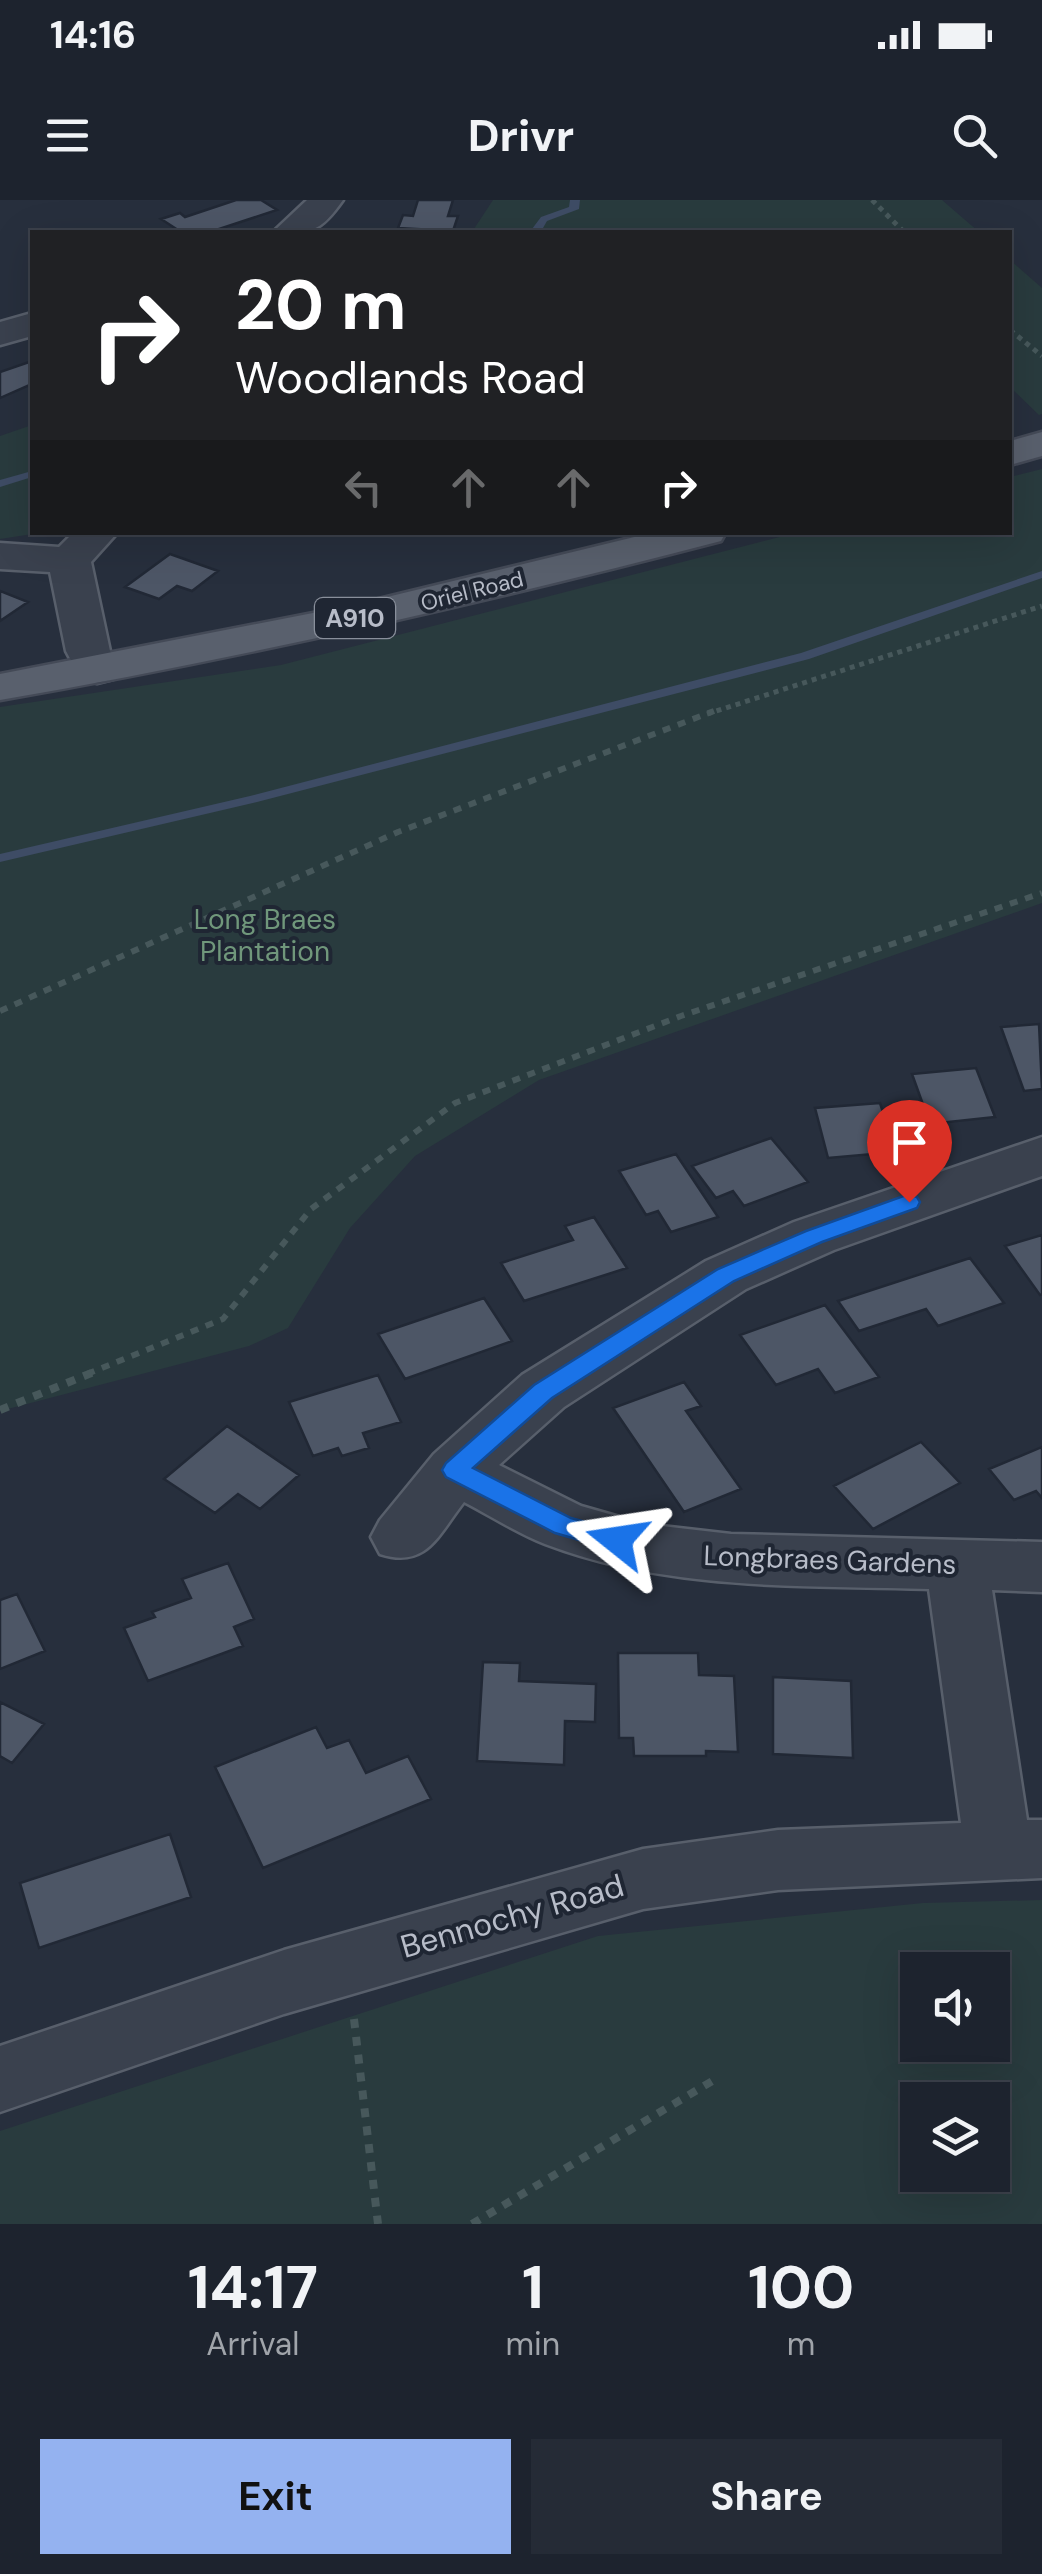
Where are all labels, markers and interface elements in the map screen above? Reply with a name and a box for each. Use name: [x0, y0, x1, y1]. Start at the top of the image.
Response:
text: 14:16: [50, 10, 136, 60]
text: Drivr: [468, 106, 574, 165]
icon: menu: [40, 108, 95, 163]
icon: search: [947, 108, 1002, 163]
text: 20 m: [235, 260, 407, 351]
icon: right: [70, 270, 200, 400]
text: Woodlands Road: [235, 348, 586, 407]
icon: left: [336, 460, 391, 515]
icon: ahead: [441, 460, 496, 515]
icon: ahead: [546, 460, 601, 515]
icon: right: [651, 460, 706, 515]
street label: Oriel Road: [418, 564, 526, 618]
road number: A910: [315, 598, 395, 638]
park label: Long Braes Plantation: [194, 901, 336, 970]
pin: [867, 1100, 952, 1203]
icon: arrive: [882, 1115, 937, 1170]
position arrow: [565, 1488, 669, 1592]
street label: Longbraes Gardens: [703, 1537, 957, 1583]
street label: Bennochy Road: [396, 1864, 628, 1968]
map controls: [900, 1952, 1010, 2192]
button: sound: [900, 1952, 1010, 2062]
button: layers: [900, 2082, 1010, 2192]
text: 14:17: [188, 2248, 318, 2327]
text: 1: [522, 2248, 544, 2327]
text: 100: [748, 2248, 854, 2327]
text: Arrival: [206, 2323, 299, 2365]
text: min: [506, 2323, 560, 2365]
text: m: [787, 2323, 815, 2365]
button: Exit: [40, 2439, 511, 2554]
button: Share: [531, 2439, 1002, 2554]

